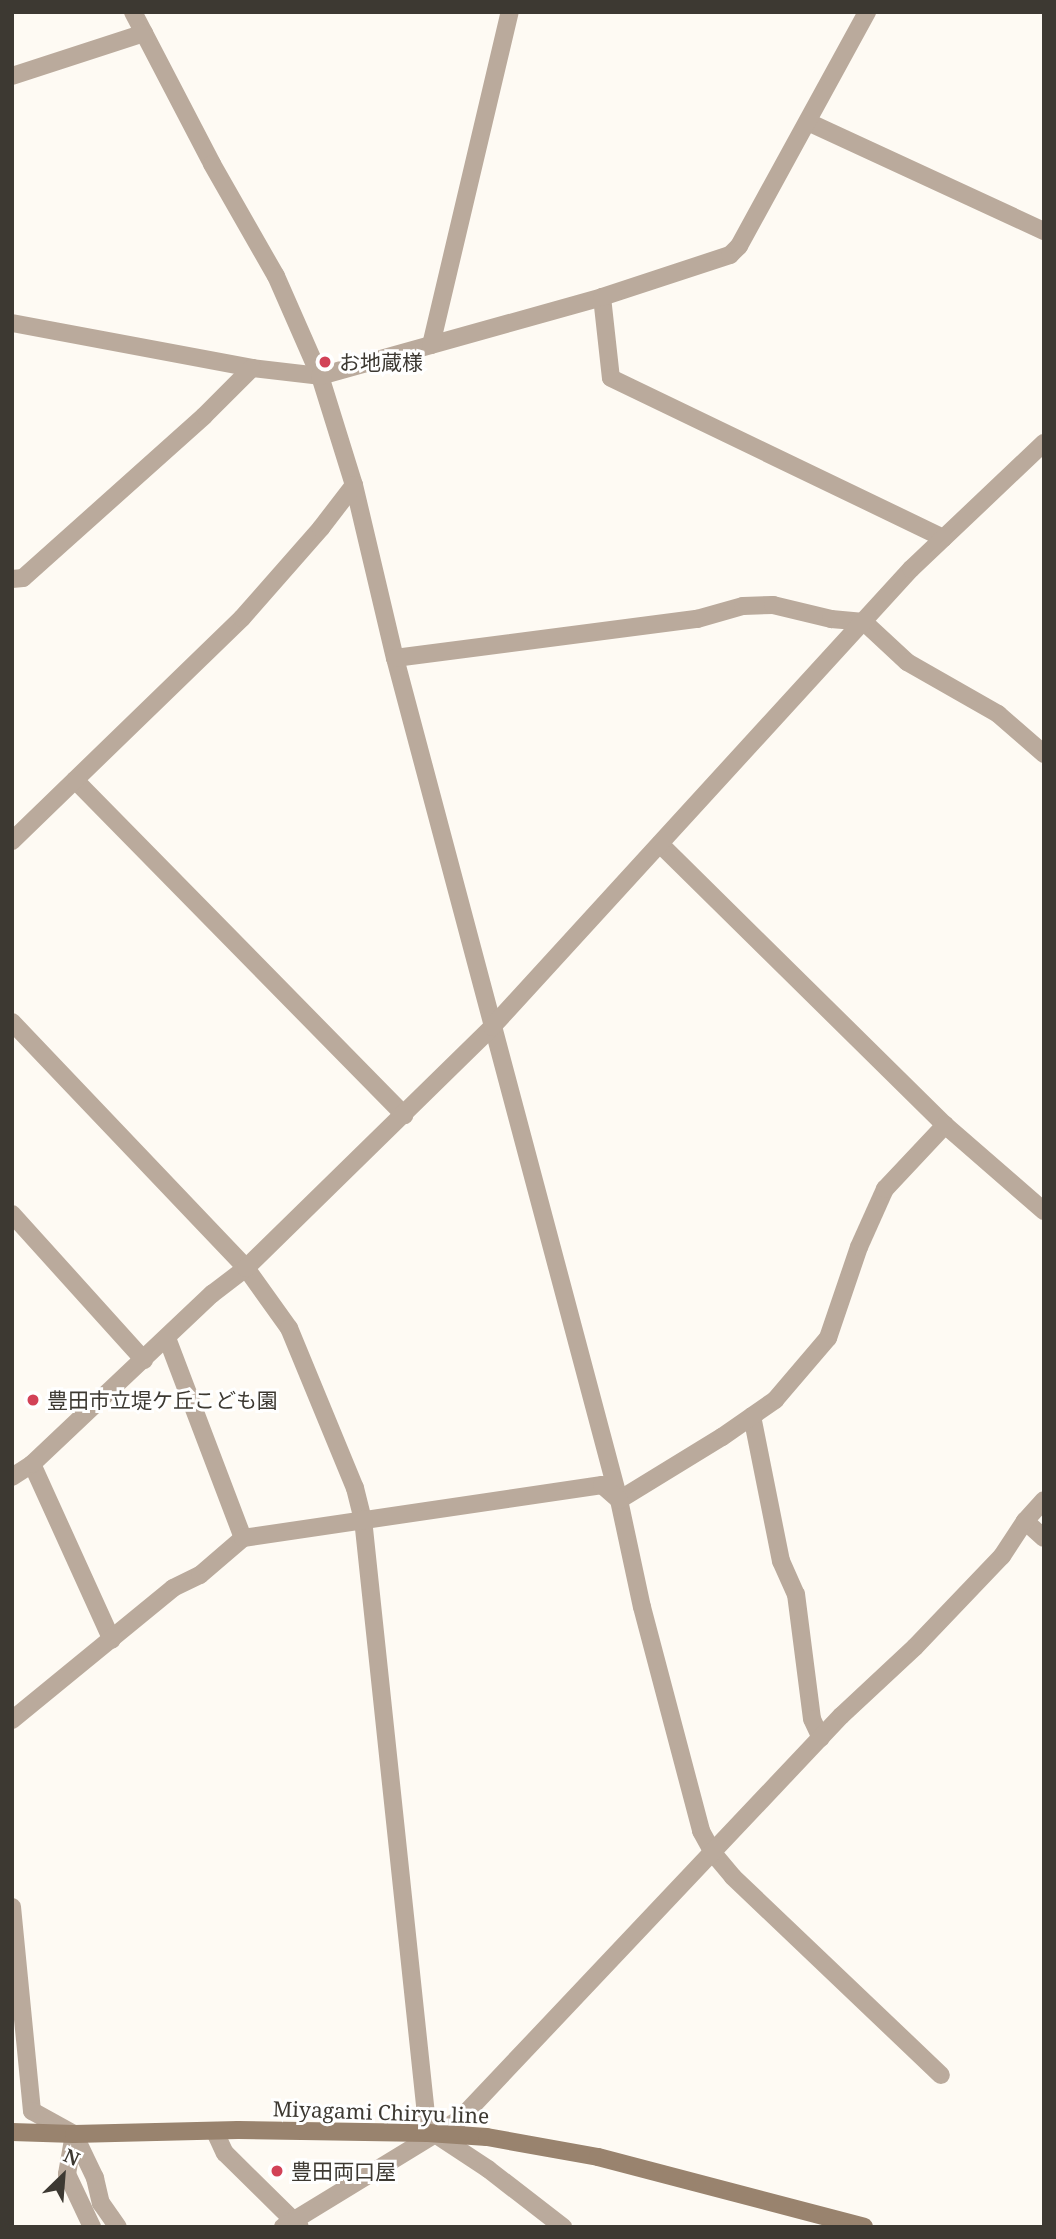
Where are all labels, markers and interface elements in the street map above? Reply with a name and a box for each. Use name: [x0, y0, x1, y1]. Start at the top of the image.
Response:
place label: お地蔵様: [339, 349, 423, 375]
marker: お地蔵様: [317, 354, 333, 370]
place label: 豊田市立堤ケ丘こども園: [47, 1387, 278, 1413]
marker: 豊田市立堤ケ丘こども園: [25, 1392, 41, 1408]
street label: Miyagami Chiryu line: [272, 2096, 490, 2128]
north arrow: [28, 2141, 98, 2211]
text: N: [60, 2142, 84, 2172]
place label: 豊田両口屋: [291, 2158, 396, 2184]
marker: 豊田両口屋: [269, 2163, 285, 2179]

